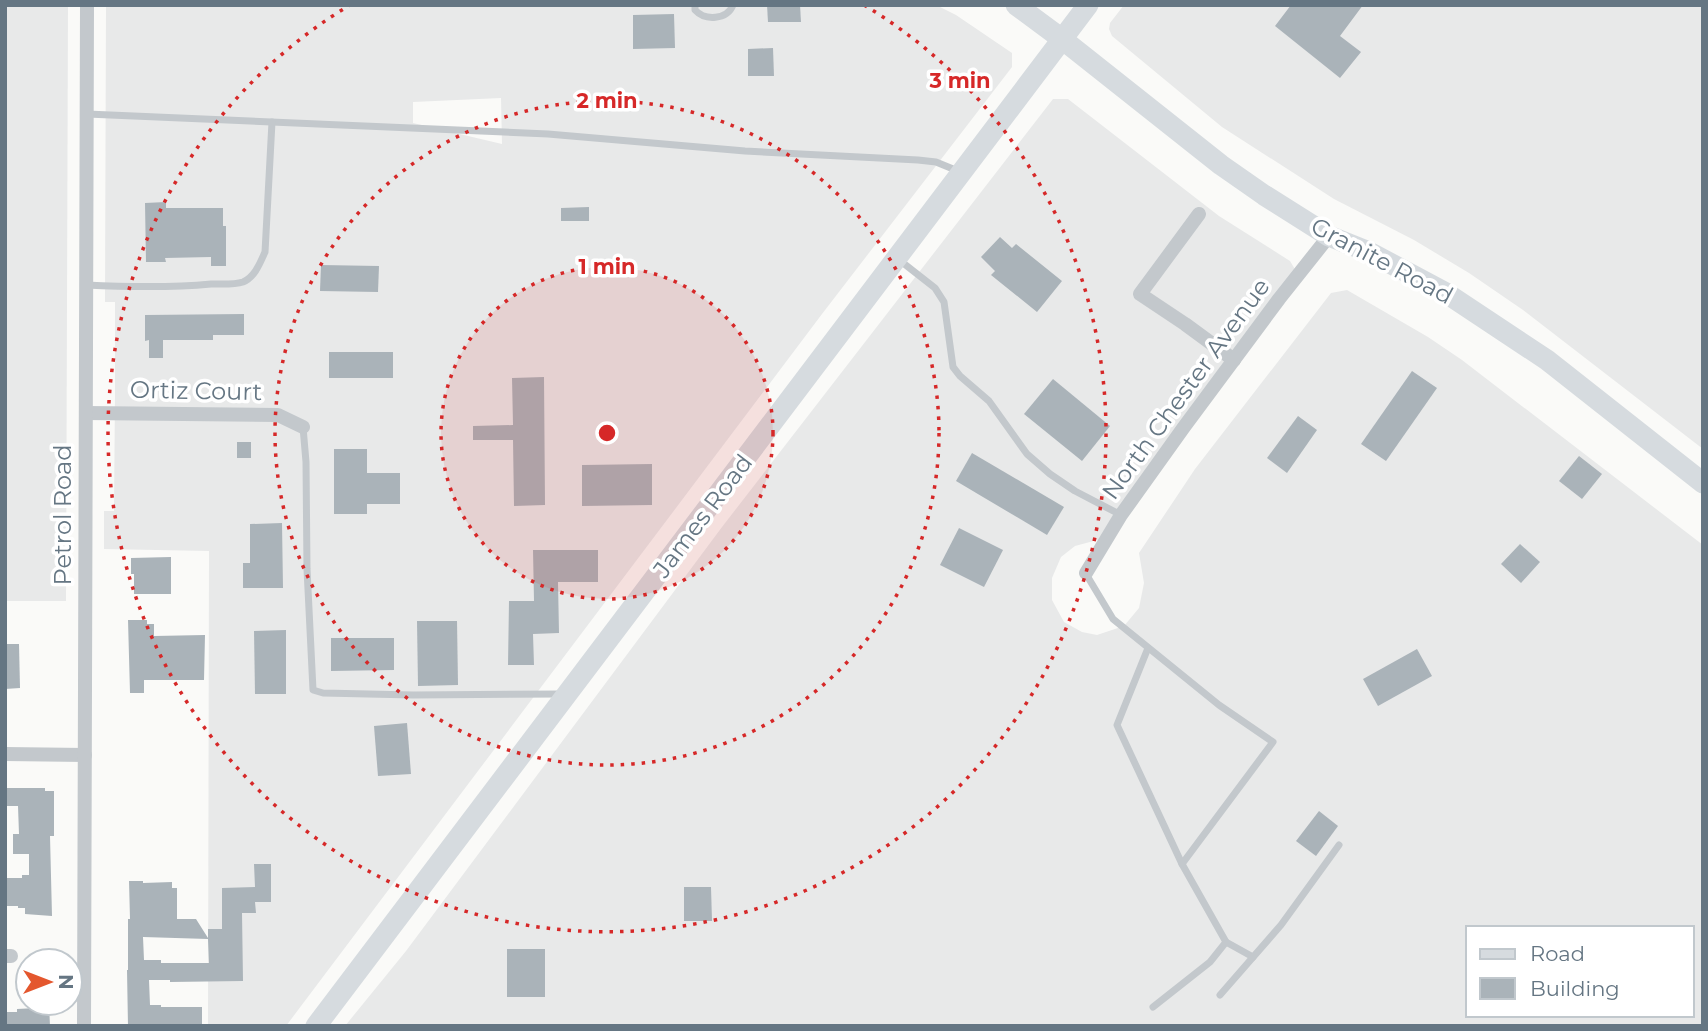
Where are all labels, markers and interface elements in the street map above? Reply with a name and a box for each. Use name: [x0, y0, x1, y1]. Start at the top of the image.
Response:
text: 3 min: [928, 68, 991, 93]
text: 2 min: [576, 88, 638, 113]
street label: Granite Road: [1306, 211, 1458, 310]
text: 1 min: [578, 254, 636, 279]
street label: North Chester Avenue: [1096, 272, 1276, 505]
street label: Ortiz Court: [130, 375, 263, 406]
centre of rings: [595, 421, 619, 445]
street label: Petrol Road: [48, 444, 77, 586]
street label: James Road: [646, 448, 758, 584]
legend: [1466, 926, 1694, 1017]
text: Road: [1530, 941, 1585, 966]
north arrow: [14, 947, 84, 1017]
text: N: [54, 974, 77, 990]
text: Building: [1530, 976, 1620, 1001]

